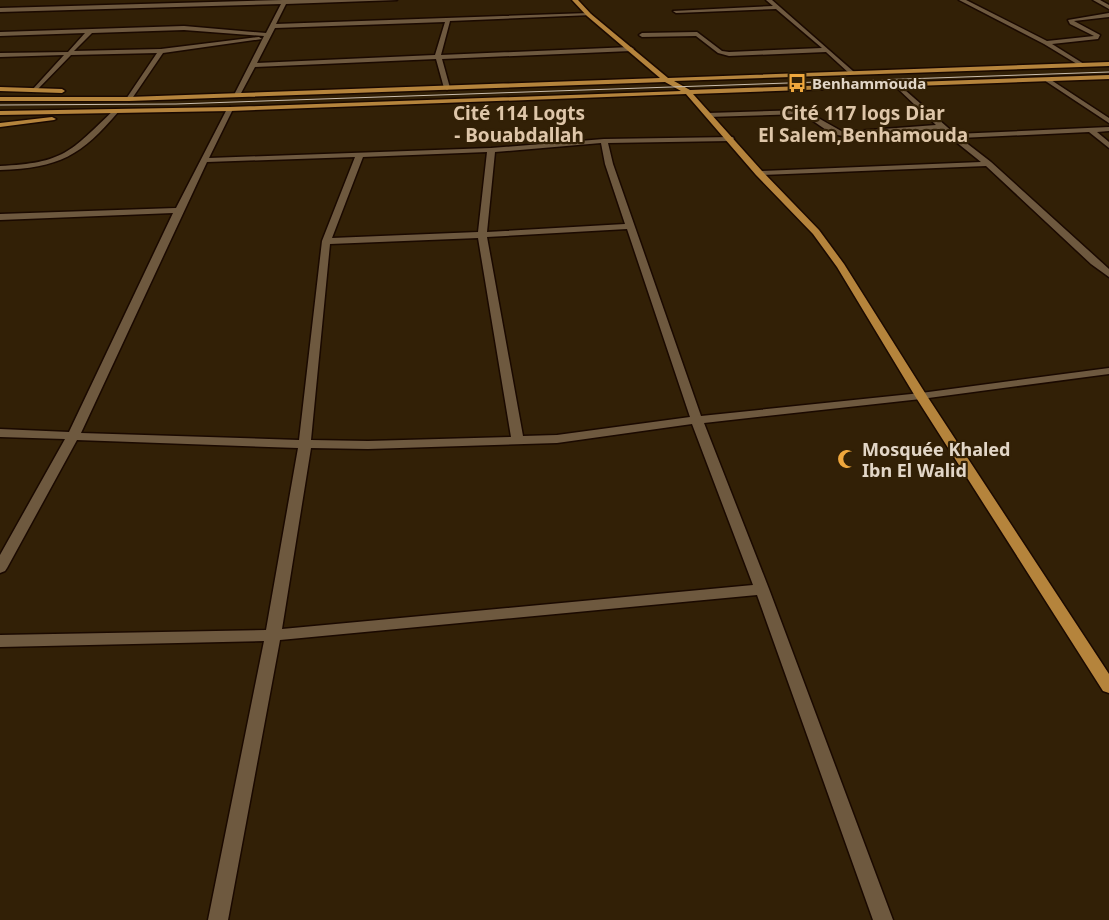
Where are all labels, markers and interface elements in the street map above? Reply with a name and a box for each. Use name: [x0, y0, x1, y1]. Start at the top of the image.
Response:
bus stop icon: Benhammouda: [786, 72, 808, 94]
place label: Benhammouda: [812, 73, 926, 93]
district label: Cité 114 Logts - Bouabdallah: [453, 100, 585, 148]
district label: Cité 117 logs Diar El Salem,Benhamouda: [758, 100, 968, 148]
place label: Mosquée Khaled Ibn El Walid: [862, 437, 1010, 482]
mosque icon: Mosquée Khaled Ibn El Walid: [836, 448, 858, 470]

